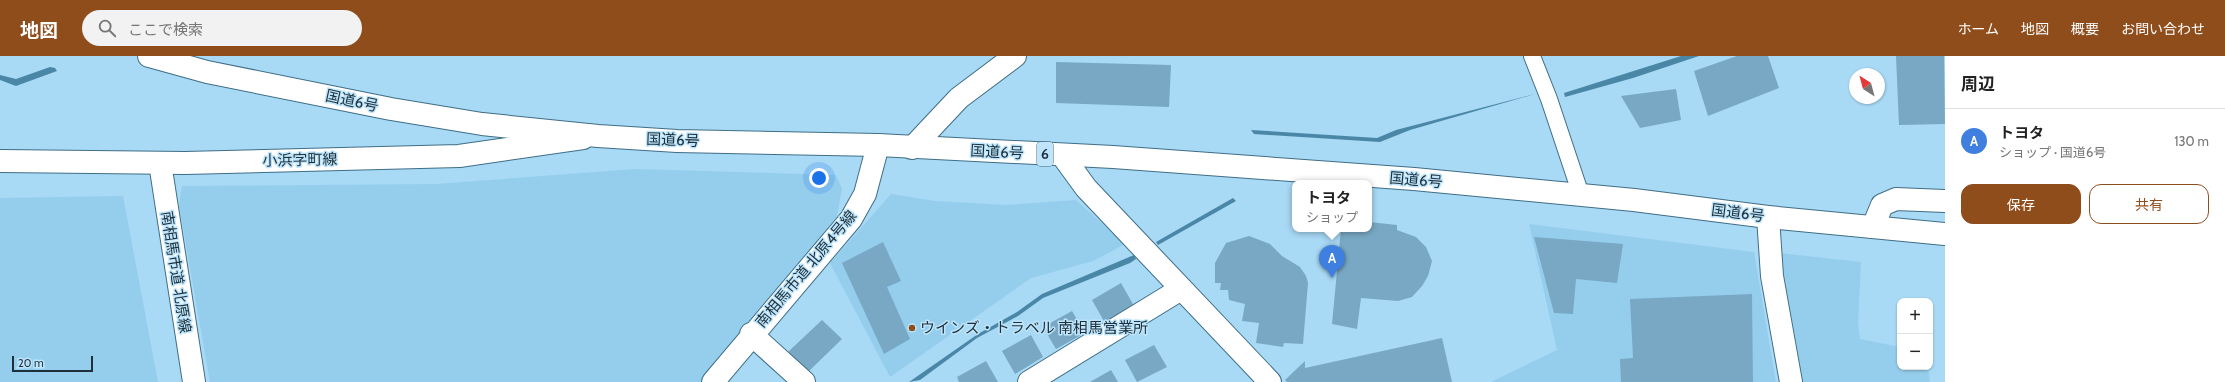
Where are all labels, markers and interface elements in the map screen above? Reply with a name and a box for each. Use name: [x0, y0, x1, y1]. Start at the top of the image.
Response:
search box: [82, 10, 362, 46]
icon: search: [96, 17, 118, 39]
text: 地図: [20, 19, 58, 42]
text: ホーム: [1957, 20, 1999, 38]
text: 地図: [2021, 20, 2049, 38]
text: 概要: [2071, 20, 2099, 38]
text: お問い合わせ: [2121, 20, 2205, 38]
text: ここで検索: [128, 21, 203, 39]
north arrow: [1849, 68, 1885, 104]
text: 周辺: [1961, 74, 1995, 94]
street label: 国道6号: [324, 87, 380, 115]
text: トヨタ: [1999, 124, 2044, 142]
street label: 国道6号: [646, 130, 700, 150]
text: A: [1970, 133, 1978, 149]
text: 130 m: [2174, 133, 2209, 149]
street label: 国道6号: [970, 142, 1024, 162]
road number: 6: [1037, 142, 1053, 166]
text: ショップ · 国道6号: [1999, 144, 2106, 160]
street label: 小浜字町線: [262, 150, 338, 170]
your location: [809, 168, 829, 188]
street label: 国道6号: [1389, 169, 1443, 191]
popup: [1292, 180, 1372, 232]
button: 保存: [1961, 184, 2081, 224]
button: 共有: [2089, 184, 2209, 224]
text: トヨタ: [1306, 189, 1351, 207]
street label: 国道6号: [1710, 201, 1766, 225]
street label: 南相馬市道 北原4号線: [752, 207, 860, 331]
text: ショップ: [1306, 209, 1358, 225]
street label: 南相馬市道 北原線: [157, 210, 195, 334]
pin: A: [1319, 245, 1345, 278]
map controls: [1897, 298, 1933, 370]
button: +: [1897, 298, 1933, 334]
place label: ウインズ・トラベル 南相馬営業所: [920, 319, 1148, 337]
marker: ウインズ・トラベル 南相馬営業所: [907, 323, 917, 333]
button: −: [1897, 334, 1933, 370]
scale bar: [12, 354, 93, 373]
text: 20 m: [18, 356, 44, 370]

